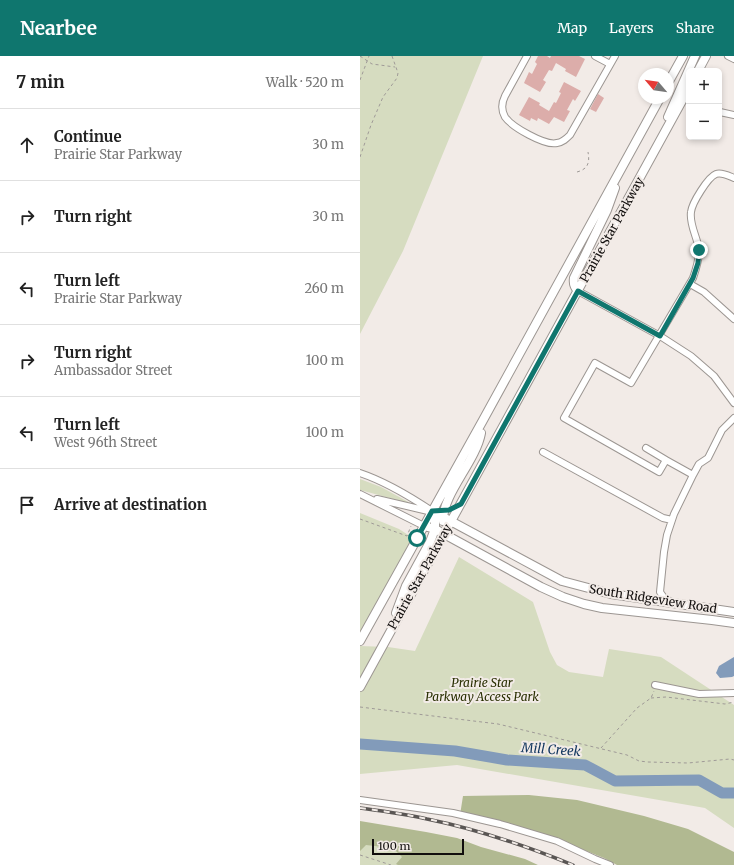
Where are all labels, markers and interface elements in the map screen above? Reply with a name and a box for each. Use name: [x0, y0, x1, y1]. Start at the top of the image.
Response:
text: Nearbee: [20, 16, 97, 40]
text: Map: [557, 19, 587, 37]
text: Layers: [609, 19, 654, 37]
text: Share: [676, 19, 714, 37]
north arrow: [638, 68, 674, 104]
map controls: [686, 68, 722, 140]
button: +: [686, 68, 722, 104]
text: 7 min: [16, 71, 65, 93]
text: Walk · 520 m: [266, 74, 344, 91]
button: −: [686, 104, 722, 140]
text: Continue: [54, 127, 122, 146]
icon: ahead: [16, 134, 38, 156]
text: 30 m: [312, 136, 344, 153]
text: Prairie Star Parkway: [54, 146, 182, 163]
street label: Prairie Star Parkway: [576, 174, 647, 285]
icon: right: [16, 206, 38, 228]
text: Turn right: [54, 207, 132, 226]
text: 30 m: [312, 208, 344, 225]
route end: [690, 241, 708, 259]
text: Turn left: [54, 271, 120, 290]
icon: left: [16, 278, 38, 300]
text: 260 m: [304, 280, 344, 297]
text: Prairie Star Parkway: [54, 290, 182, 307]
text: Turn right: [54, 343, 132, 362]
icon: right: [16, 350, 38, 372]
text: 100 m: [306, 352, 344, 369]
text: Ambassador Street: [54, 362, 172, 379]
text: Turn left: [54, 415, 120, 434]
icon: left: [16, 422, 38, 444]
text: 100 m: [306, 424, 344, 441]
text: West 96th Street: [54, 434, 157, 451]
icon: arrive: [16, 494, 38, 516]
text: Arrive at destination: [54, 495, 207, 514]
street label: Prairie Star Parkway: [384, 521, 455, 632]
route start: [408, 529, 426, 547]
street label: South Ridgeview Road: [588, 581, 718, 616]
park label: Prairie Star Parkway Access Park: [425, 675, 539, 704]
water label: Mill Creek: [520, 739, 581, 760]
scale bar: [372, 837, 464, 856]
text: 100 m: [378, 839, 410, 853]

